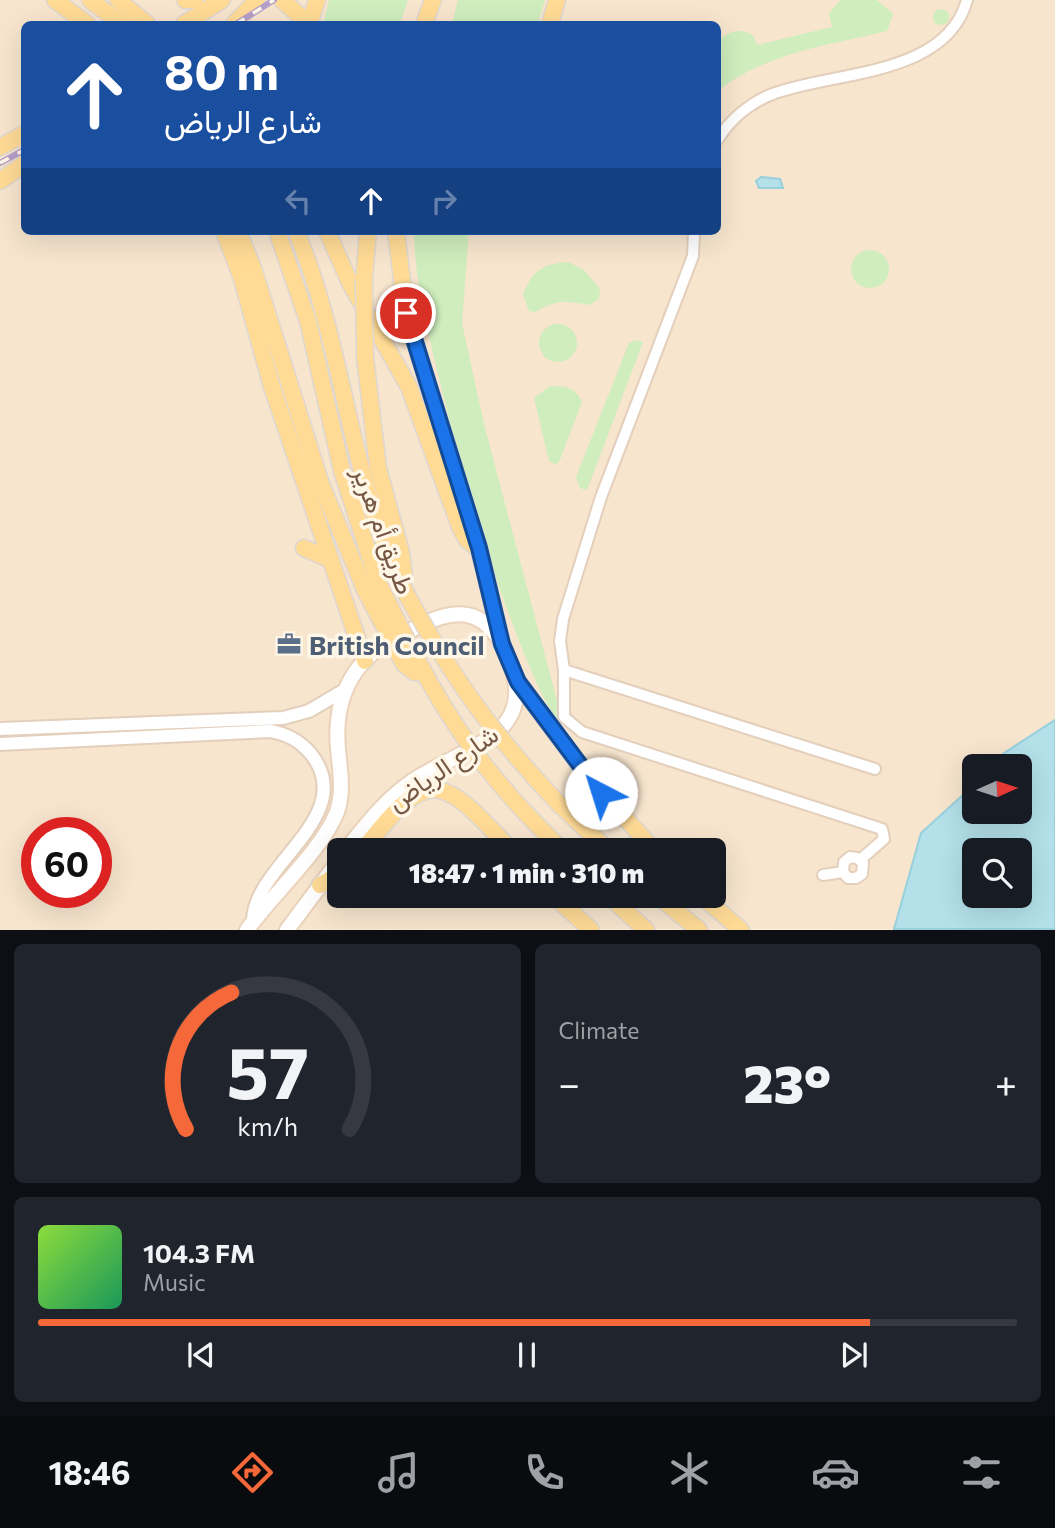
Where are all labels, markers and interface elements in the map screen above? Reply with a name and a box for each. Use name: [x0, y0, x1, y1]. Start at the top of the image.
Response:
text: 80 m: [164, 40, 279, 100]
icon: ahead: [49, 49, 140, 140]
text: شارع الرياض: [164, 100, 322, 140]
icon: left: [279, 182, 317, 220]
icon: ahead: [352, 182, 390, 220]
icon: right: [425, 182, 463, 220]
pin: [376, 283, 436, 343]
icon: arrive: [387, 294, 425, 332]
street label: طريق أم هرير: [344, 461, 422, 599]
place label: British Council: [309, 629, 485, 660]
office icon: British Council: [275, 630, 303, 658]
street label: شارع الرياض: [381, 718, 506, 820]
north arrow: [962, 754, 1032, 824]
map controls: [962, 754, 1032, 908]
position arrow: [564, 756, 638, 830]
speed limit sign: 60: [21, 817, 112, 908]
button: search: [962, 838, 1032, 908]
text: 18:47 · 1 min · 310 m: [409, 857, 644, 888]
text: Climate: [559, 1016, 640, 1044]
text: 57: [226, 1026, 308, 1115]
text: 23°: [744, 1050, 831, 1114]
text: −: [559, 1059, 580, 1106]
text: +: [995, 1059, 1017, 1106]
text: km/h: [237, 1111, 298, 1141]
text: 104.3 FM: [143, 1237, 255, 1268]
text: Music: [143, 1268, 206, 1296]
icon: previous: [182, 1336, 220, 1374]
icon: pause: [508, 1336, 546, 1374]
icon: next: [835, 1336, 873, 1374]
icon: directions: [228, 1448, 277, 1497]
icon: music: [374, 1448, 423, 1497]
icon: phone: [520, 1448, 569, 1497]
icon: climate: [665, 1448, 714, 1497]
icon: car: [811, 1448, 860, 1497]
icon: filters: [957, 1448, 1006, 1497]
text: 18:46: [48, 1452, 131, 1492]

